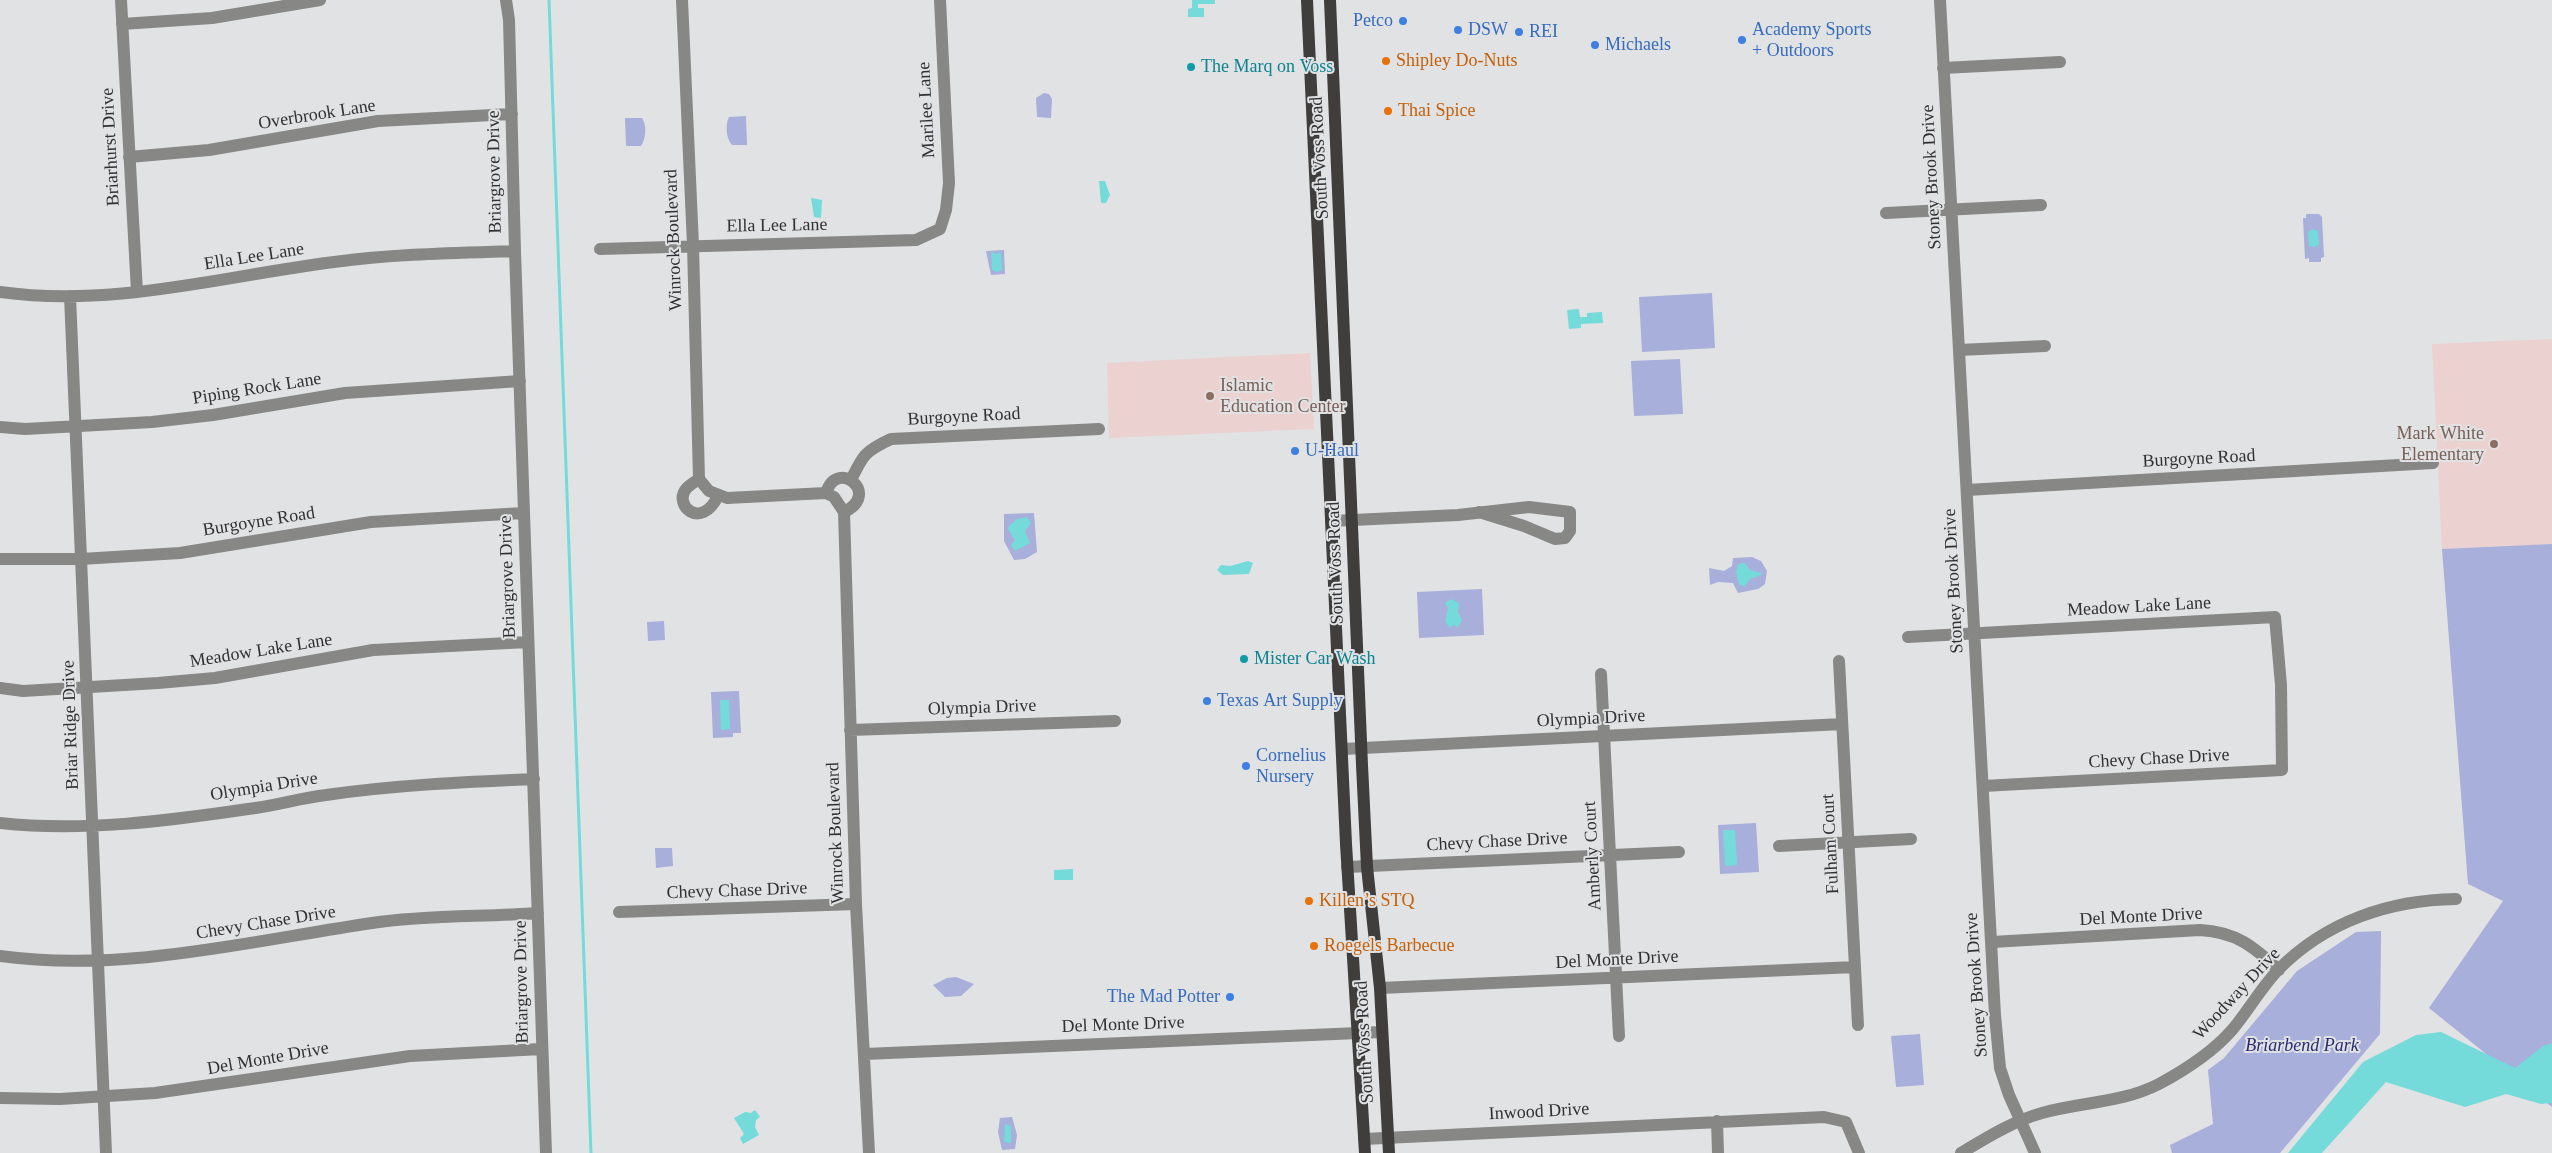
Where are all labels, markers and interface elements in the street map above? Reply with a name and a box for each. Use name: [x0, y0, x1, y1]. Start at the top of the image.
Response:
place label: Petco: [1353, 10, 1393, 32]
marker: Petco: [1397, 15, 1409, 27]
place label: DSW: [1468, 19, 1508, 41]
place label: Academy Sports + Outdoors: [1752, 19, 1871, 62]
place label: REI: [1529, 21, 1558, 43]
marker: DSW: [1452, 24, 1464, 36]
marker: REI: [1513, 26, 1525, 38]
place label: Michaels: [1605, 34, 1671, 56]
marker: Academy Sports + Outdoors: [1736, 34, 1748, 46]
marker: Michaels: [1589, 39, 1601, 51]
place label: Shipley Do-Nuts: [1396, 50, 1518, 72]
marker: Shipley Do-Nuts: [1380, 55, 1392, 67]
place label: The Marq on Voss: [1201, 56, 1333, 78]
street label: Marilee Lane: [914, 61, 940, 159]
marker: The Marq on Voss: [1185, 61, 1197, 73]
street label: Briarhurst Drive: [97, 87, 125, 207]
street label: Overbrook Lane: [257, 95, 377, 135]
street label: South Voss Road: [1306, 96, 1334, 220]
place label: Thai Spice: [1398, 100, 1475, 122]
street label: Stoney Brook Drive: [1917, 104, 1947, 250]
marker: Thai Spice: [1382, 105, 1394, 117]
street label: Briargrove Drive: [483, 110, 507, 234]
street label: Winrock Boulevard: [661, 169, 687, 311]
street label: Ella Lee Lane: [726, 214, 828, 238]
street label: Ella Lee Lane: [202, 238, 306, 276]
street label: Piping Rock Lane: [191, 368, 323, 410]
place label: Islamic Education Center: [1220, 375, 1345, 418]
marker: Islamic Education Center: [1204, 390, 1216, 402]
street label: Burgoyne Road: [907, 403, 1021, 431]
place label: Mark White Elementary: [2397, 423, 2484, 466]
marker: Mark White Elementary: [2488, 438, 2500, 450]
place label: U-Haul: [1305, 440, 1359, 462]
marker: U-Haul: [1289, 445, 1301, 457]
street label: Burgoyne Road: [2142, 445, 2256, 473]
street label: South Voss Road: [1323, 501, 1349, 625]
street label: Burgoyne Road: [201, 502, 317, 542]
street label: Stoney Brook Drive: [1939, 508, 1969, 654]
street label: Briargrove Drive: [495, 515, 521, 639]
street label: Meadow Lake Lane: [2067, 592, 2211, 622]
street label: Meadow Lake Lane: [188, 629, 334, 673]
place label: Mister Car Wash: [1254, 648, 1376, 670]
marker: Mister Car Wash: [1238, 653, 1250, 665]
street label: Briar Ridge Drive: [58, 660, 84, 790]
place label: Texas Art Supply: [1217, 690, 1343, 712]
street label: Olympia Drive: [927, 695, 1037, 721]
marker: Texas Art Supply: [1201, 695, 1213, 707]
street label: Olympia Drive: [1536, 705, 1646, 733]
place label: Cornelius Nursery: [1256, 745, 1326, 788]
street label: Chevy Chase Drive: [2088, 745, 2230, 773]
marker: Cornelius Nursery: [1240, 760, 1252, 772]
street label: Winrock Boulevard: [823, 762, 849, 904]
street label: Olympia Drive: [209, 768, 319, 806]
street label: Fulham Court: [1818, 793, 1844, 895]
street label: Amberly Court: [1579, 801, 1607, 911]
street label: Chevy Chase Drive: [1426, 828, 1568, 856]
street label: Chevy Chase Drive: [666, 878, 808, 904]
place label: Killen’s STQ: [1319, 890, 1415, 912]
marker: Killen’s STQ: [1303, 895, 1315, 907]
street label: Chevy Chase Drive: [195, 901, 337, 945]
street label: Del Monte Drive: [2079, 903, 2203, 931]
street label: Stoney Brook Drive: [1961, 912, 1993, 1058]
street label: Briargrove Drive: [510, 920, 534, 1044]
place label: Roegels Barbecue: [1324, 935, 1454, 957]
marker: Roegels Barbecue: [1308, 940, 1320, 952]
street label: Woodway Drive: [2189, 943, 2285, 1045]
street label: Del Monte Drive: [1555, 946, 1679, 974]
street label: South Voss Road: [1351, 980, 1379, 1104]
place label: The Mad Potter: [1107, 986, 1220, 1008]
marker: The Mad Potter: [1224, 991, 1236, 1003]
street label: Del Monte Drive: [1061, 1012, 1185, 1038]
park label: Briarbend Park: [2245, 1035, 2359, 1057]
street label: Del Monte Drive: [206, 1038, 330, 1080]
street label: Inwood Drive: [1488, 1099, 1590, 1125]

